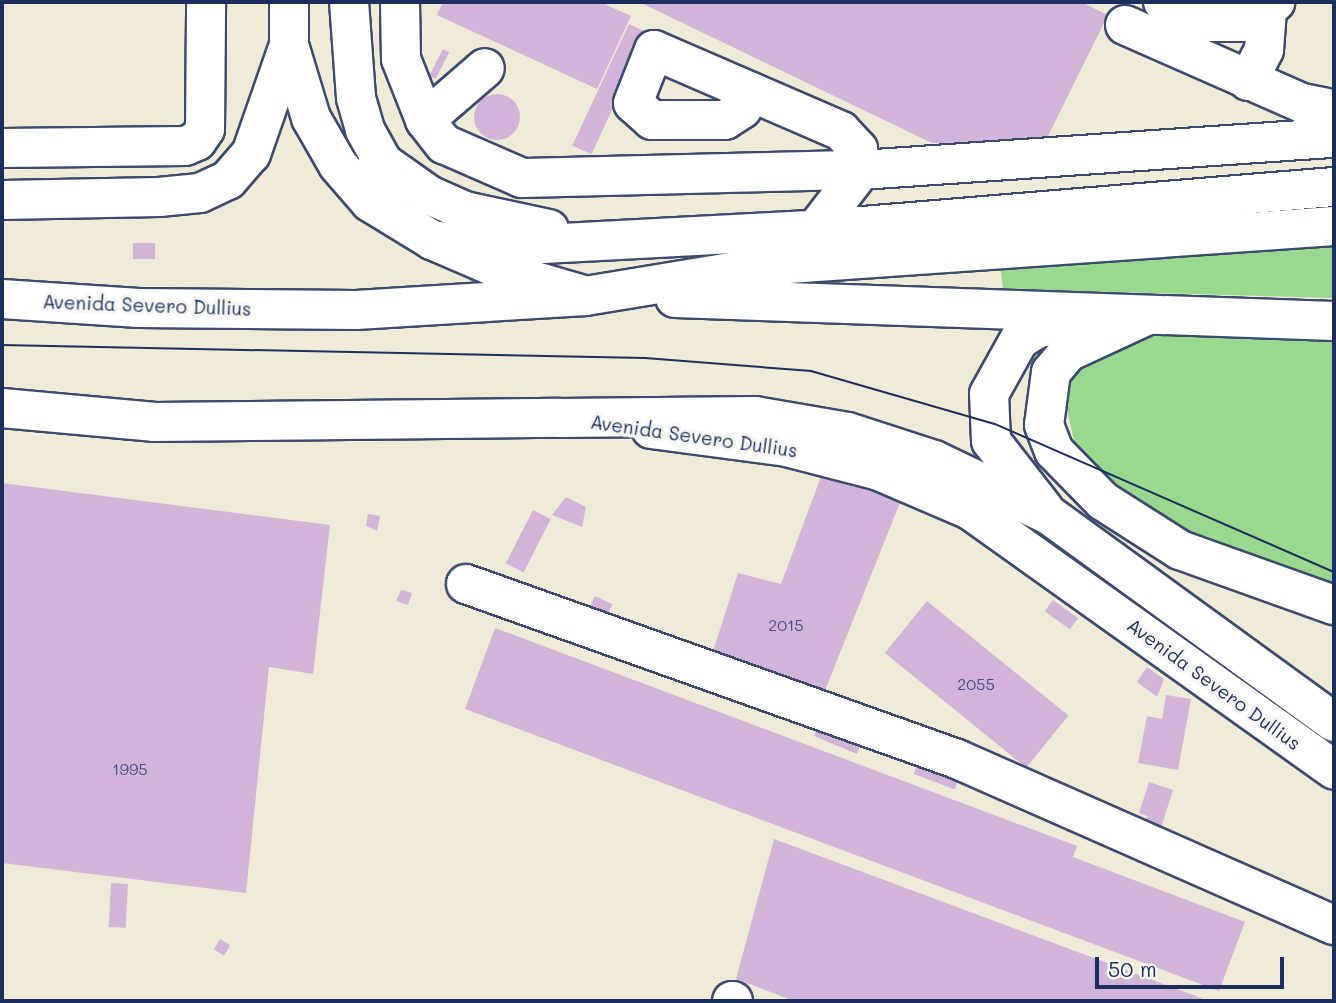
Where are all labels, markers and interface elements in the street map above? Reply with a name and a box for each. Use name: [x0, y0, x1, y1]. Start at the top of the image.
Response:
street label: Avenida Severo Dullius: [42, 290, 252, 320]
street label: Avenida Severo Dullius: [589, 410, 799, 462]
street label: Avenida Severo Dullius: [1123, 613, 1305, 755]
house number: 2015: [768, 615, 804, 635]
house number: 2055: [957, 674, 995, 694]
house number: 1995: [112, 759, 148, 779]
scale bar: [1098, 944, 1287, 988]
text: 50 m: [1108, 955, 1157, 982]

